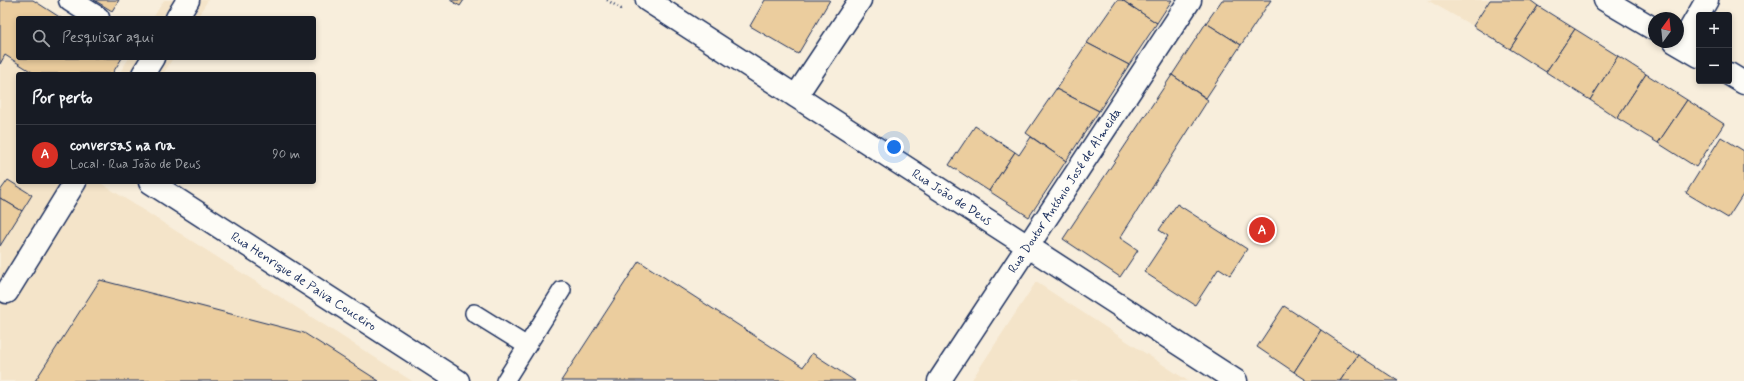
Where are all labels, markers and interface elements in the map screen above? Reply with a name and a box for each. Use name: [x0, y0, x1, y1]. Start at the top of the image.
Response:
north arrow: [1648, 12, 1684, 48]
map controls: [1696, 12, 1732, 84]
button: +: [1696, 12, 1732, 48]
search box: [16, 16, 316, 60]
icon: search: [30, 27, 52, 49]
text: Pesquisar aqui: [62, 28, 154, 48]
button: −: [1696, 48, 1732, 84]
text: Por perto: [32, 87, 93, 109]
street label: Rua Doutor António José de Almeida: [1004, 105, 1125, 276]
text: conversas na rua: [70, 136, 175, 156]
your location: [884, 137, 904, 157]
text: A: [41, 146, 49, 163]
text: 90 m: [272, 146, 300, 163]
text: Local · Rua João de Deus: [70, 156, 201, 173]
street label: Rua João de Deus: [908, 165, 995, 229]
pin: A: [1249, 215, 1275, 245]
street label: Rua Henrique de Paiva Couceiro: [228, 228, 380, 335]

